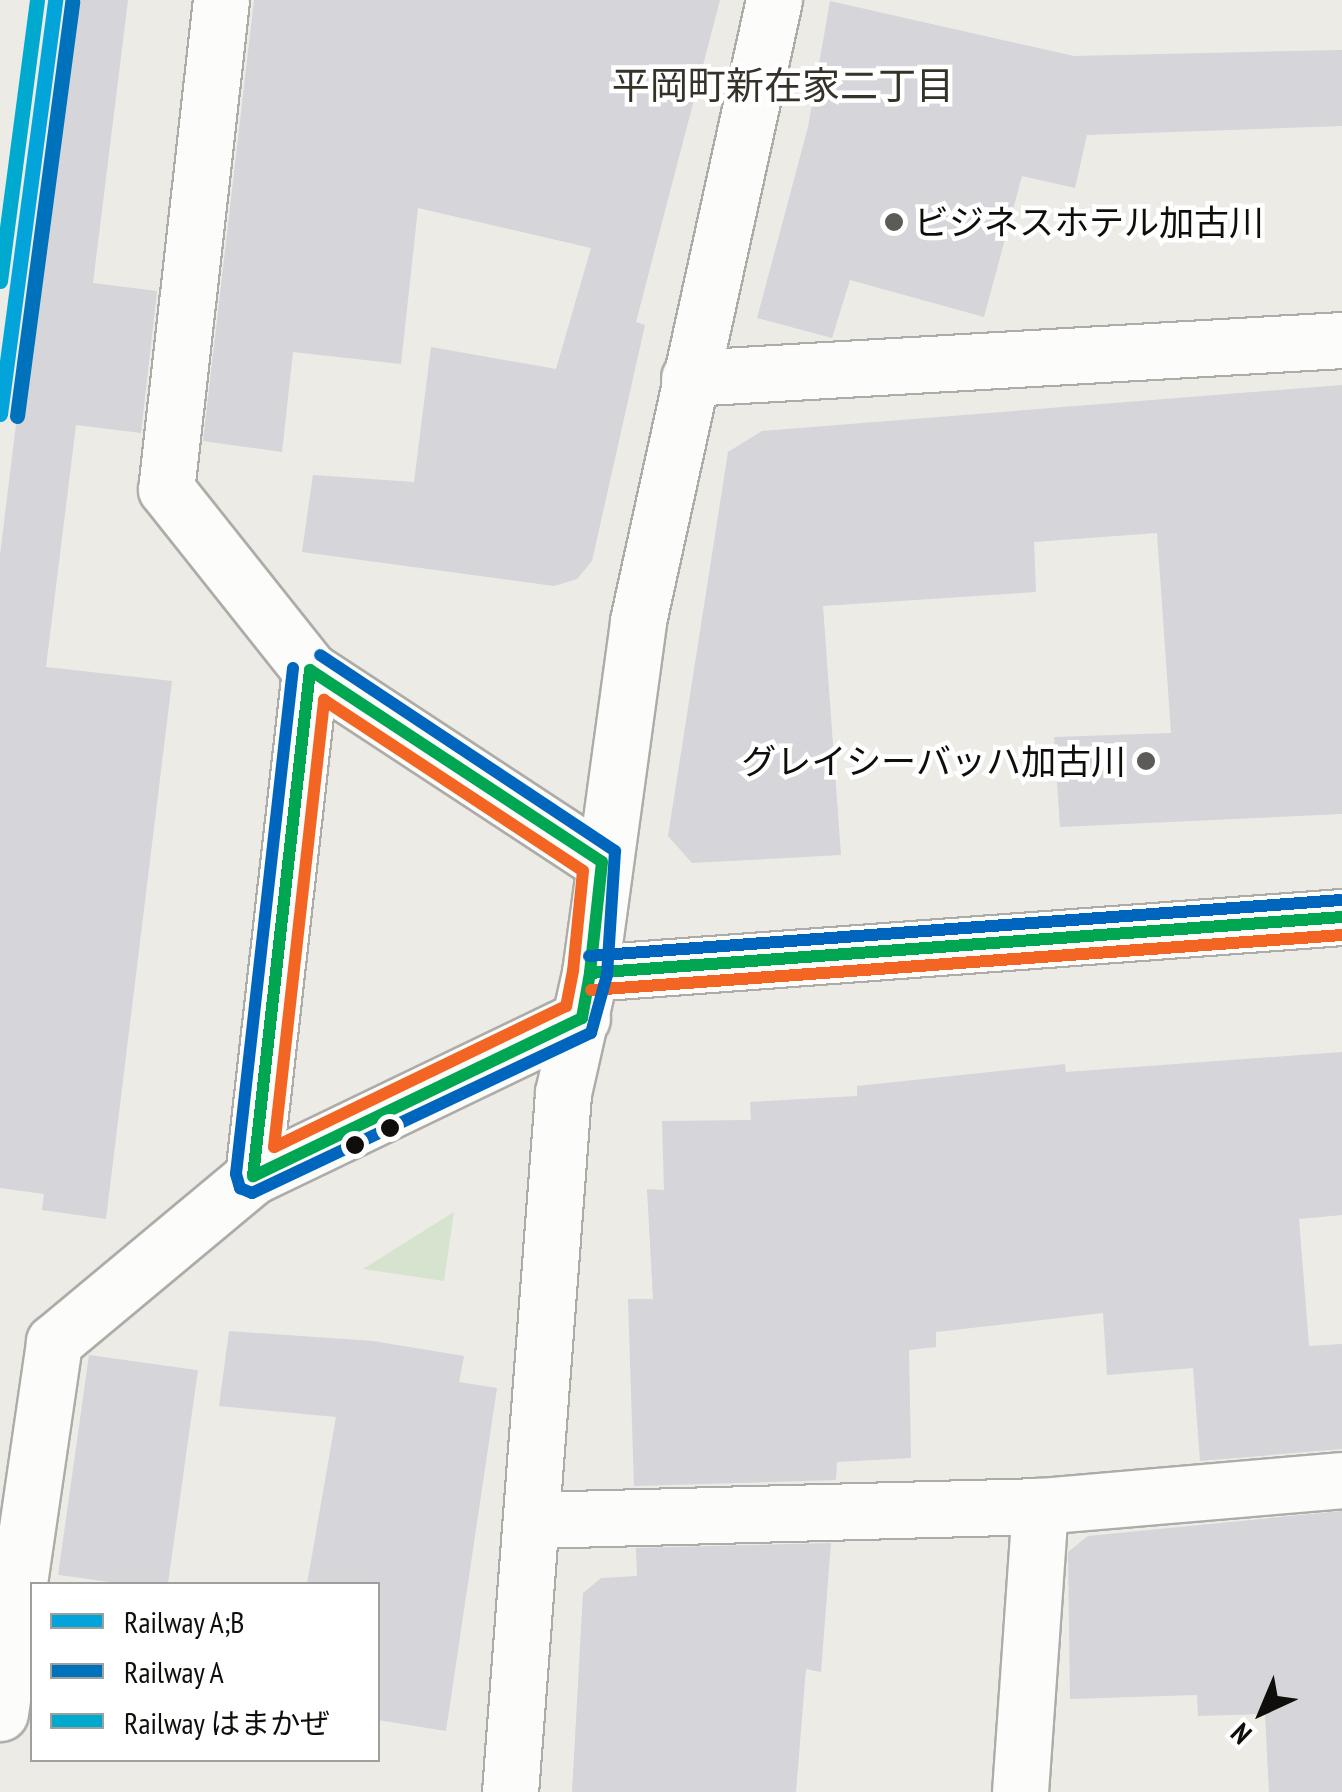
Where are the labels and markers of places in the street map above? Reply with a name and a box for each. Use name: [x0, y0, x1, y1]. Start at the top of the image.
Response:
place label: ビジネスホテル加古川: [914, 201, 1264, 243]
marker: ビジネスホテル加古川: [883, 211, 905, 233]
place label: グレイシーバッハ加古川: [741, 740, 1126, 782]
marker: グレイシーバッハ加古川: [1135, 750, 1157, 772]
unlabelled marker: [380, 1118, 400, 1138]
unlabelled marker: [345, 1135, 365, 1155]

